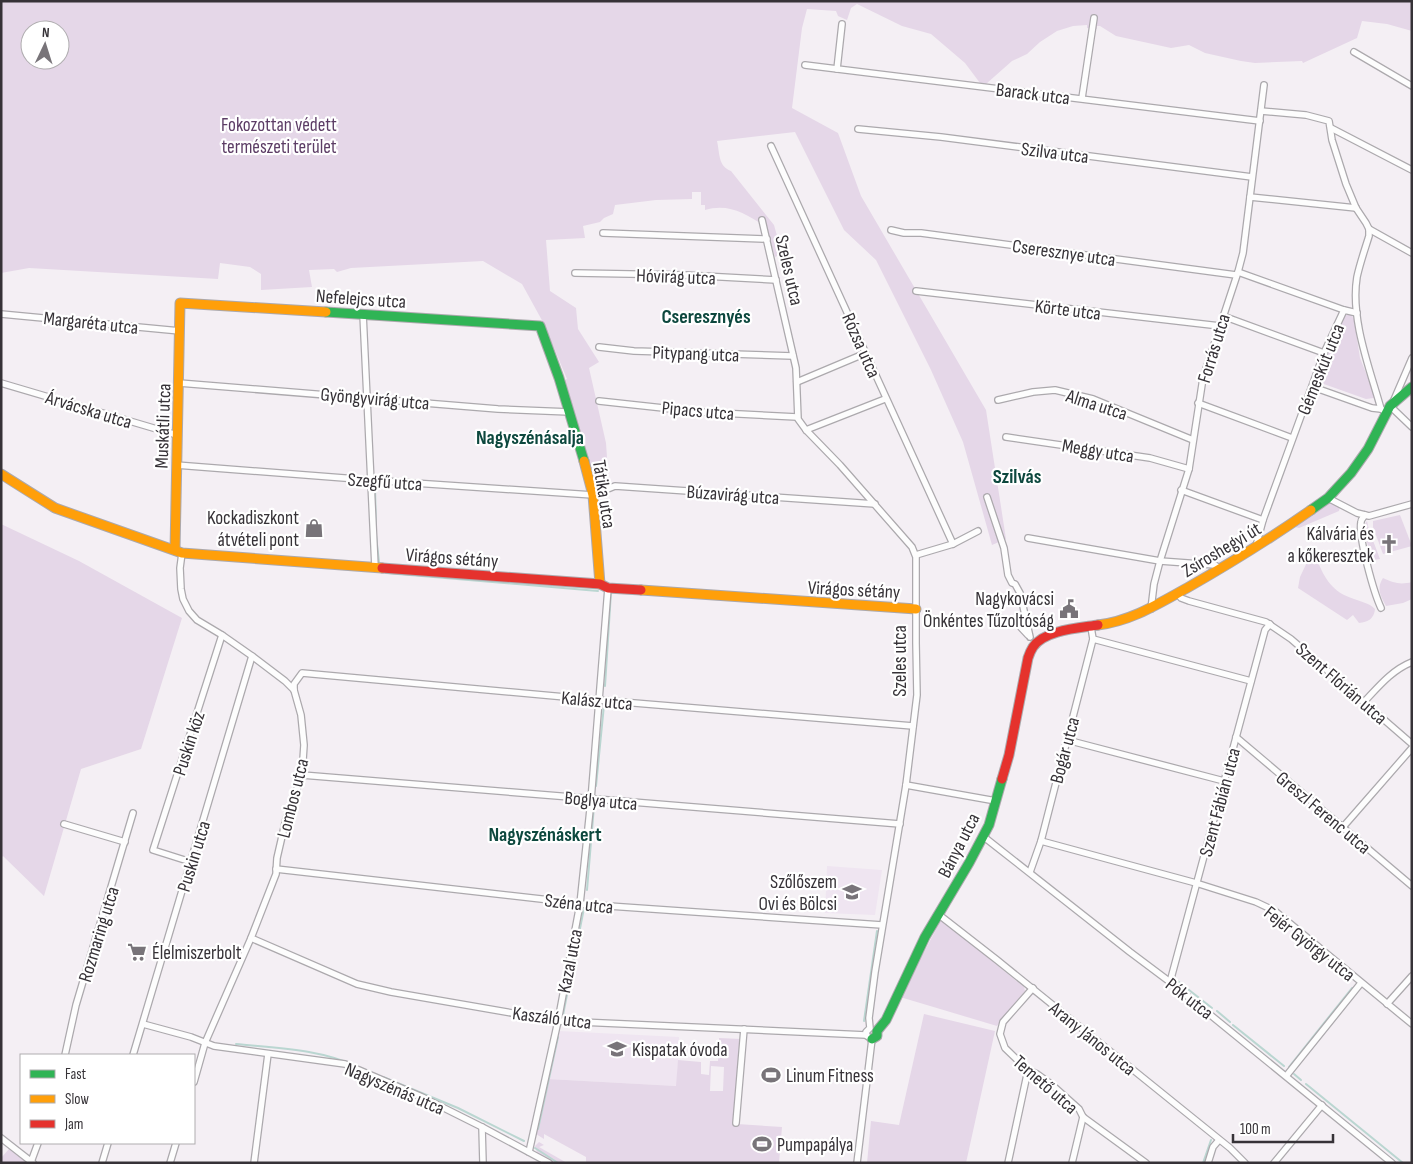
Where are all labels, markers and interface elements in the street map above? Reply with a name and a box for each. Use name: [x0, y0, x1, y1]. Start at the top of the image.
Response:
north arrow: [20, 20, 70, 70]
text: N: [42, 24, 50, 41]
street label: Barack utca: [994, 79, 1071, 110]
park label: Fokozottan védett természeti terület: [221, 114, 337, 159]
street label: Szilva utca: [1020, 138, 1090, 169]
street label: Szeles utca: [769, 233, 808, 308]
street label: Cseresznye utca: [1011, 235, 1117, 272]
street label: Hóvirág utca: [636, 265, 716, 290]
street label: Nefelejcs utca: [315, 285, 407, 314]
street label: Körte utca: [1033, 295, 1102, 326]
district label: Cseresznyés: [661, 305, 751, 329]
street label: Margaréta utca: [42, 307, 139, 340]
street label: Rózsa utca: [836, 310, 885, 382]
street label: Forrás utca: [1193, 311, 1236, 386]
street label: Gémeskút utca: [1293, 321, 1350, 418]
street label: Pitypang utca: [652, 341, 740, 368]
street label: Muskátli utca: [151, 383, 176, 469]
street label: Gyöngyvirág utca: [319, 383, 430, 416]
street label: Alma utca: [1062, 384, 1130, 426]
street label: Árvácska utca: [42, 386, 134, 434]
street label: Pipacs utca: [661, 397, 735, 426]
district label: Nagyszénásalja: [476, 426, 584, 450]
street label: Meggy utca: [1060, 434, 1135, 469]
street label: Tátika utca: [587, 458, 620, 530]
district label: Szilvás: [993, 465, 1042, 489]
street label: Szegfű utca: [347, 468, 423, 497]
street label: Búzavirág utca: [686, 481, 780, 510]
place label: Kockadiszkont átvételi pont: [207, 507, 299, 552]
shop icon: Kockadiszkont átvételi pont: [303, 517, 325, 539]
street label: Zsíroshegyi út: [1178, 518, 1266, 583]
place label: Kálvária és a kőkeresztek: [1288, 523, 1375, 568]
church icon: Kálvária és a kőkeresztek: [1378, 533, 1400, 555]
street label: Virágos sétány: [405, 544, 500, 573]
street label: Virágos sétány: [807, 577, 901, 604]
place label: Nagykovácsi Önkéntes Tűzoltóság: [923, 588, 1054, 633]
public building icon: Nagykovácsi Önkéntes Tűzoltóság: [1058, 598, 1080, 620]
street label: Szeles utca: [889, 625, 912, 697]
street label: Szent Flórián utca: [1291, 638, 1391, 730]
street label: Kalász utca: [560, 687, 633, 716]
street label: Puskin köz: [168, 708, 211, 779]
street label: Bogár utca: [1046, 715, 1085, 786]
street label: Szent Fábián utca: [1195, 745, 1246, 859]
street label: Lombos utca: [273, 756, 314, 840]
street label: Greszl Ferenc utca: [1271, 767, 1375, 859]
street label: Boglya utca: [563, 787, 638, 816]
street label: Bánya utca: [933, 809, 985, 882]
street label: Puskin utca: [173, 818, 216, 895]
district label: Nagyszénáskert: [488, 823, 602, 847]
place label: Szőlőszem Ovi és Bölcsi: [758, 871, 837, 916]
school or university icon: Szőlőszem Ovi és Bölcsi: [841, 881, 863, 903]
street label: Rozmaring utca: [74, 884, 125, 985]
street label: Széna utca: [543, 889, 614, 920]
street label: Fejér György utca: [1259, 902, 1359, 987]
street label: Kazal utca: [553, 927, 588, 995]
supermarket icon: Élelmiszerbolt: [126, 941, 148, 963]
place label: Élelmiszerbolt: [152, 942, 242, 965]
street label: Pók utca: [1161, 973, 1218, 1025]
street label: Arany János utca: [1043, 997, 1140, 1081]
street label: Kaszáló utca: [511, 1002, 593, 1035]
school or university icon: Kispatak óvoda: [606, 1038, 628, 1060]
place label: Kispatak óvoda: [632, 1039, 728, 1062]
street label: Temető utca: [1008, 1051, 1082, 1120]
legend: [20, 1054, 195, 1144]
street label: Nagyszénás utca: [341, 1058, 448, 1121]
sports icon: Linum Fitness: [760, 1064, 782, 1086]
text: Fast: [65, 1065, 87, 1084]
place label: Linum Fitness: [786, 1065, 874, 1088]
text: Slow: [65, 1090, 89, 1109]
scale bar: [1233, 1112, 1333, 1144]
text: Jam: [64, 1115, 83, 1134]
text: 100 m: [1240, 1120, 1271, 1139]
sports icon: Pumpapálya: [751, 1133, 773, 1155]
place label: Pumpapálya: [777, 1134, 853, 1157]

